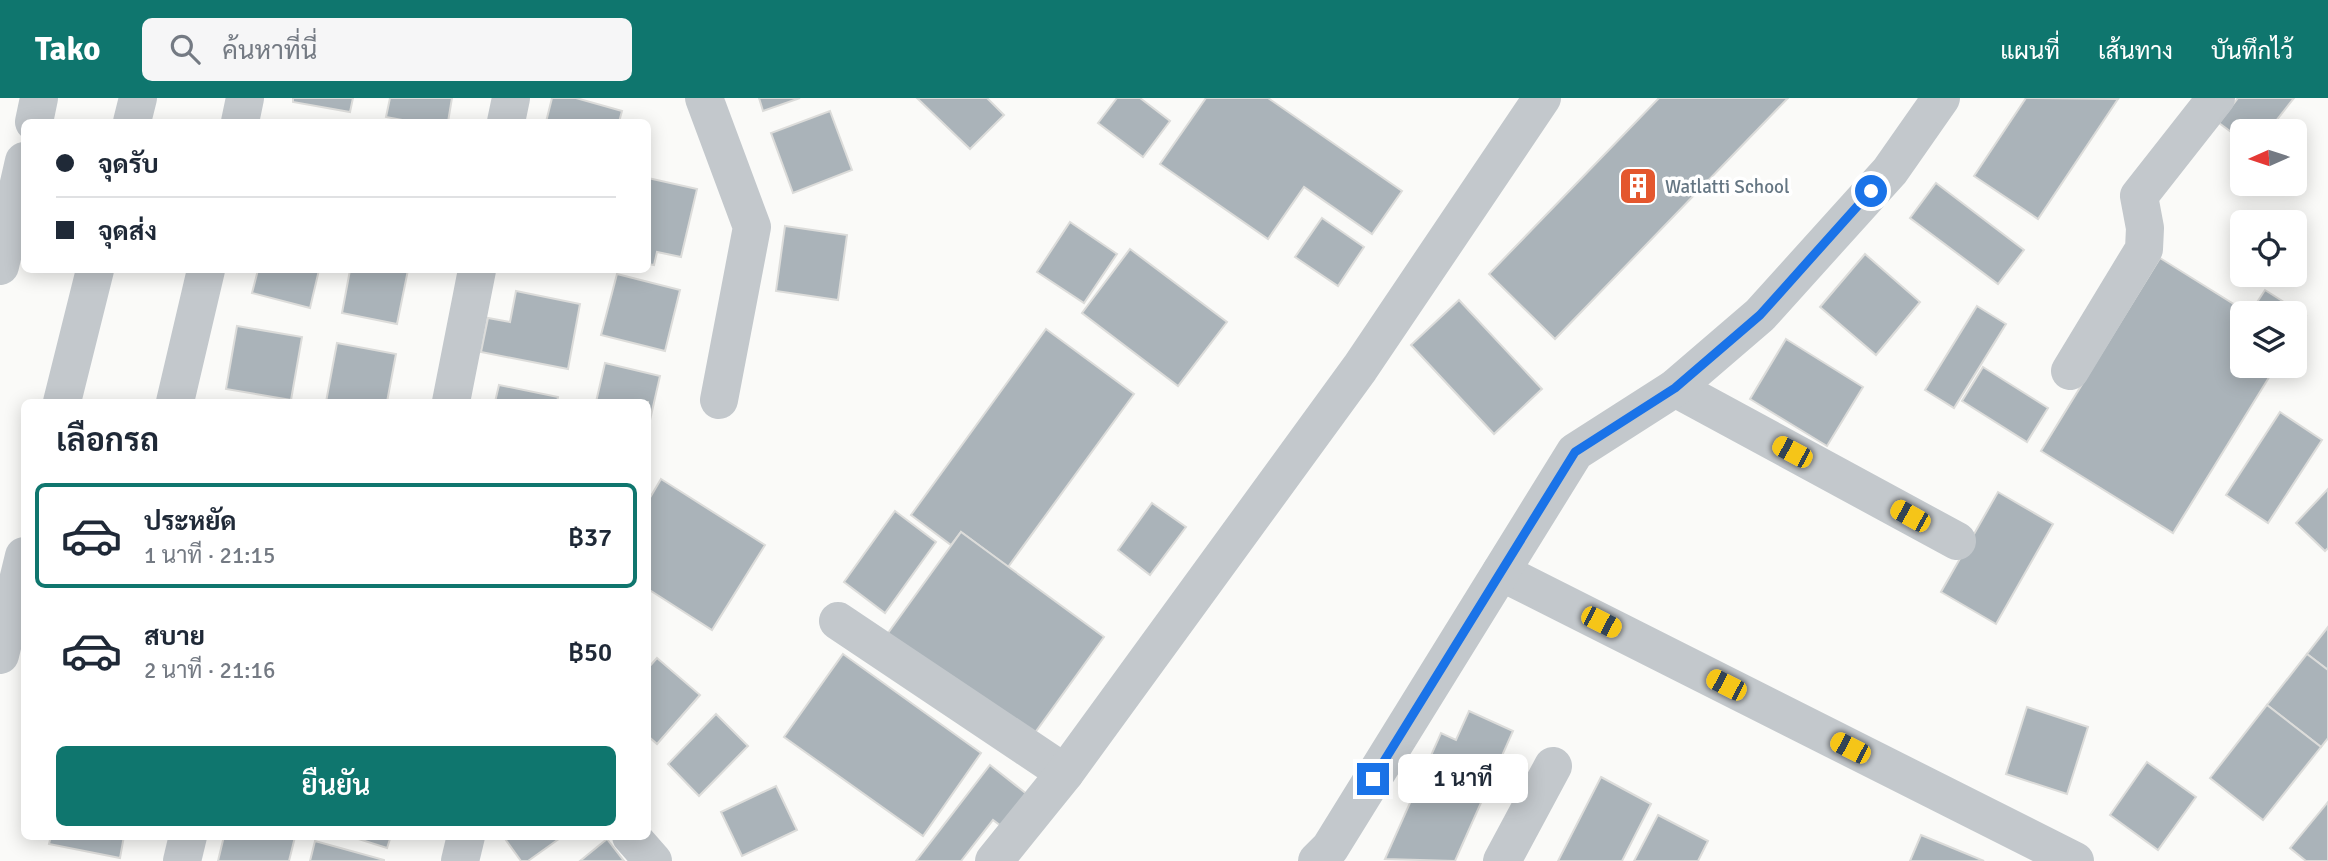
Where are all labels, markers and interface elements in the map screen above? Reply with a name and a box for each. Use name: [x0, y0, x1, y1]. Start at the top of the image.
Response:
search box: [142, 18, 632, 81]
text: Tako: [35, 29, 100, 70]
icon: search: [166, 30, 204, 68]
text: ค้นหาที่นี่: [222, 35, 317, 67]
text: แผนที่: [2000, 36, 2060, 66]
text: เส้นทาง: [2098, 36, 2173, 66]
text: บันทึกไว้: [2211, 36, 2293, 66]
north arrow: [2230, 119, 2306, 196]
map controls: [2230, 119, 2307, 378]
text: จุดรับ: [98, 149, 159, 181]
building icon: Watlatti School: [1617, 165, 1659, 207]
place label: Watlatti School: [1665, 175, 1790, 199]
route start: [1855, 175, 1887, 207]
button: locate: [2230, 210, 2307, 287]
text: จุดส่ง: [98, 216, 157, 248]
button: layers: [2230, 301, 2307, 378]
text: เลือกรถ: [56, 421, 159, 460]
car: [1769, 433, 1816, 471]
car: [1887, 497, 1934, 535]
icon: car: [60, 504, 123, 567]
text: ประหยัด: [144, 506, 237, 538]
text: ฿37: [568, 522, 612, 554]
text: 1 นาที · 21:15: [144, 541, 275, 570]
car: [1578, 603, 1625, 641]
icon: car: [60, 619, 123, 682]
text: สบาย: [144, 621, 205, 653]
text: ฿50: [568, 637, 612, 669]
text: 2 นาที · 21:16: [144, 656, 275, 685]
car: [1703, 666, 1750, 704]
car: [1827, 729, 1874, 767]
button: ยืนยัน: [56, 746, 616, 826]
callout: 1 นาที: [1398, 754, 1527, 804]
route end: [1357, 763, 1389, 795]
text: 1 นาที: [1433, 764, 1493, 793]

